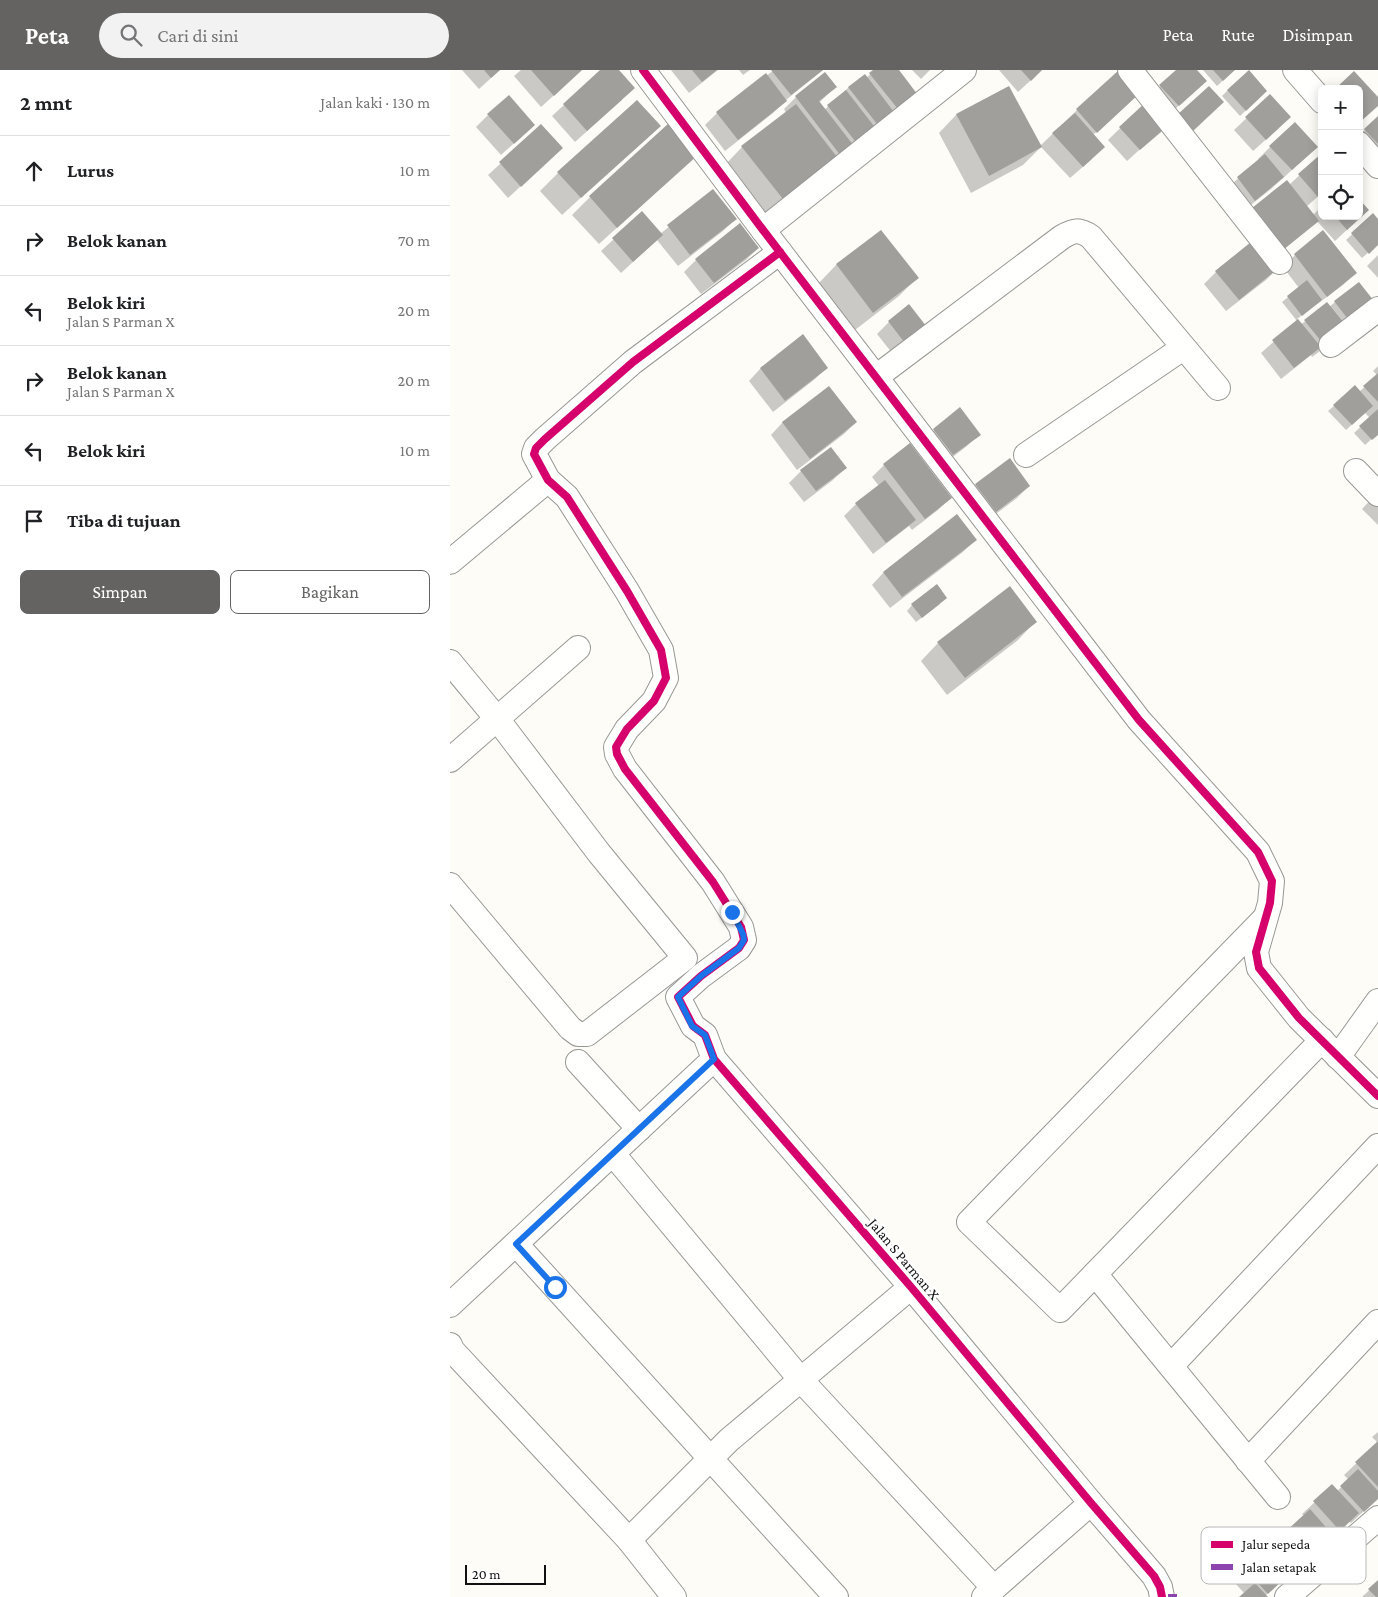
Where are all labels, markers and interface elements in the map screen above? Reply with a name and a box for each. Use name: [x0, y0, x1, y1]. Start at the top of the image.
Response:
search box: [99, 13, 449, 58]
icon: search: [117, 21, 145, 49]
text: Peta: [25, 22, 69, 49]
text: Cari di sini: [157, 25, 239, 46]
text: Peta: [1163, 25, 1194, 45]
text: Rute: [1222, 25, 1255, 45]
text: Disimpan: [1283, 25, 1353, 45]
map controls: [1318, 85, 1363, 220]
button: +: [1318, 85, 1363, 130]
text: 2 mnt: [20, 91, 72, 115]
text: Jalan kaki · 130 m: [320, 94, 430, 111]
button: −: [1318, 130, 1363, 175]
icon: ahead: [20, 157, 48, 185]
text: Lurus: [67, 160, 114, 181]
text: 10 m: [400, 162, 430, 179]
button: locate: [1318, 175, 1363, 220]
icon: right: [20, 227, 48, 255]
text: Belok kanan: [67, 230, 167, 251]
text: 70 m: [398, 232, 430, 249]
text: Belok kiri: [67, 292, 145, 313]
icon: left: [20, 297, 48, 325]
text: 20 m: [397, 302, 430, 319]
text: Jalan S Parman X: [67, 313, 175, 330]
text: Belok kanan: [67, 362, 167, 383]
icon: right: [20, 367, 48, 395]
text: 20 m: [397, 372, 430, 389]
text: Jalan S Parman X: [67, 383, 175, 400]
icon: left: [20, 437, 48, 465]
text: Belok kiri: [67, 440, 145, 461]
text: 10 m: [400, 442, 430, 459]
icon: arrive: [20, 507, 48, 535]
text: Tiba di tujuan: [67, 510, 181, 531]
button: Simpan: [20, 570, 220, 614]
button: Bagikan: [230, 570, 430, 614]
route end: [721, 901, 744, 924]
street label: Jalan S Parman X: [863, 1214, 943, 1304]
route start: [544, 1276, 567, 1299]
legend: [1201, 1527, 1366, 1584]
text: Jalur sepeda: [1240, 1536, 1311, 1552]
text: Jalan setapak: [1240, 1559, 1316, 1575]
scale bar: [465, 1562, 546, 1585]
text: 20 m: [472, 1566, 500, 1582]

